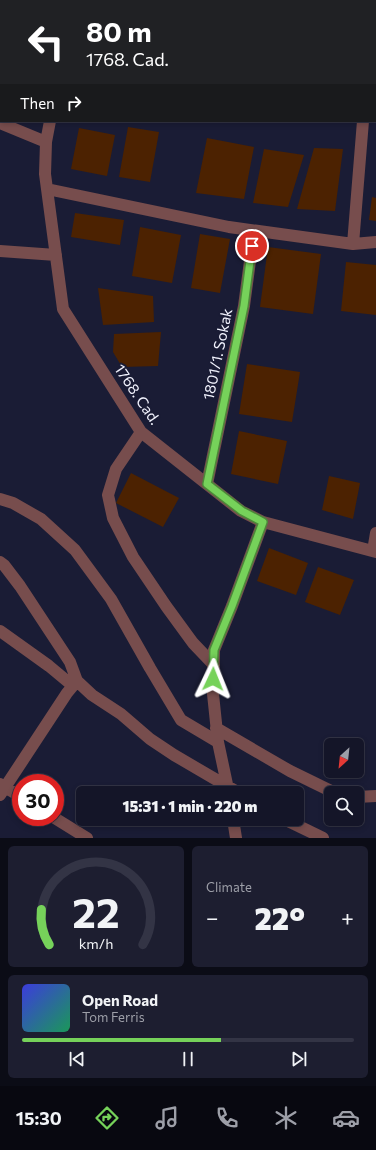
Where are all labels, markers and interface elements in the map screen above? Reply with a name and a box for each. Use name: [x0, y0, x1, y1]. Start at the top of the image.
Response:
text: 80 m: [86, 14, 152, 48]
icon: left: [20, 16, 72, 68]
text: 1768. Cad.: [86, 48, 169, 70]
icon: right: [63, 92, 85, 114]
text: Then: [20, 94, 55, 112]
pin: [235, 229, 269, 263]
icon: arrive: [241, 235, 263, 257]
street label: 1801/1. Sokak: [199, 307, 235, 401]
street label: 1768. Cad.: [111, 360, 165, 428]
position arrow: [192, 658, 234, 700]
north arrow: [324, 738, 364, 778]
map controls: [324, 738, 364, 826]
speed limit sign: 30: [12, 774, 64, 826]
button: search: [324, 786, 364, 826]
text: 15:31 · 1 min · 220 m: [123, 797, 257, 815]
text: Climate: [206, 879, 252, 895]
text: 22: [72, 885, 120, 936]
text: 22°: [255, 899, 305, 936]
text: −: [206, 904, 219, 931]
text: +: [341, 904, 354, 931]
text: km/h: [79, 933, 113, 951]
text: Open Road: [82, 991, 158, 1009]
text: Tom Ferris: [82, 1009, 145, 1025]
icon: previous: [66, 1048, 88, 1070]
icon: pause: [177, 1048, 199, 1070]
icon: next: [288, 1048, 310, 1070]
icon: directions: [93, 1104, 121, 1132]
icon: music: [153, 1104, 181, 1132]
icon: phone: [213, 1104, 241, 1132]
icon: climate: [272, 1104, 300, 1132]
icon: car: [332, 1104, 360, 1132]
text: 15:30: [16, 1107, 62, 1129]

